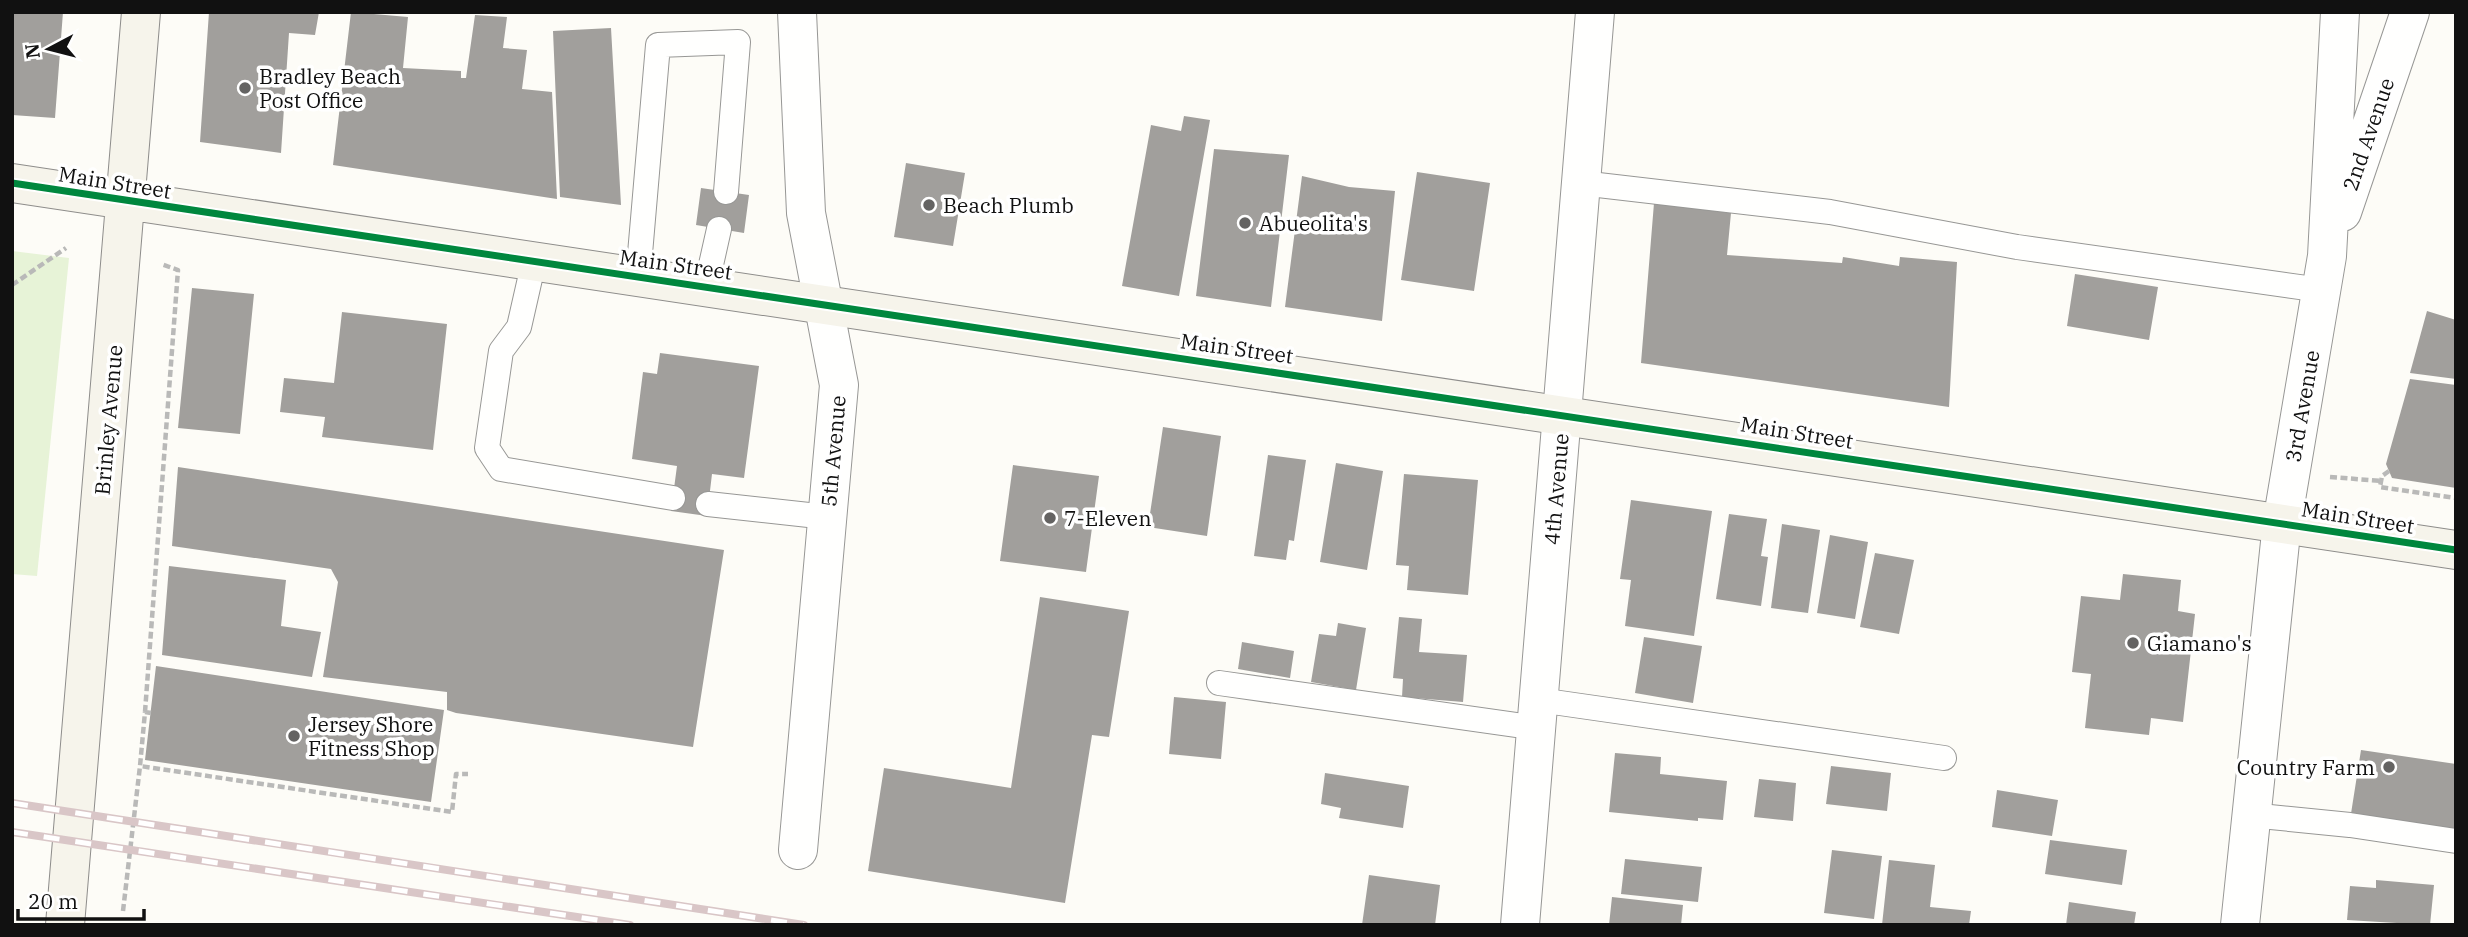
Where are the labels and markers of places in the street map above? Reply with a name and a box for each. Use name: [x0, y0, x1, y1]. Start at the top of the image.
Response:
place label: Bradley Beach Post Office: [259, 62, 401, 114]
marker: Bradley Beach Post Office: [237, 80, 253, 96]
place label: Beach Plumb: [943, 191, 1074, 219]
marker: Beach Plumb: [921, 197, 937, 213]
place label: Abueolita's: [1259, 209, 1368, 237]
marker: Abueolita's: [1237, 215, 1253, 231]
place label: 7-Eleven: [1064, 504, 1152, 532]
marker: 7-Eleven: [1042, 510, 1058, 526]
place label: Giamano's: [2147, 629, 2252, 657]
marker: Giamano's: [2125, 635, 2141, 651]
place label: Jersey Shore Fitness Shop: [308, 710, 435, 762]
marker: Jersey Shore Fitness Shop: [286, 728, 302, 744]
place label: Country Farm: [2237, 753, 2375, 781]
marker: Country Farm: [2381, 759, 2397, 775]

